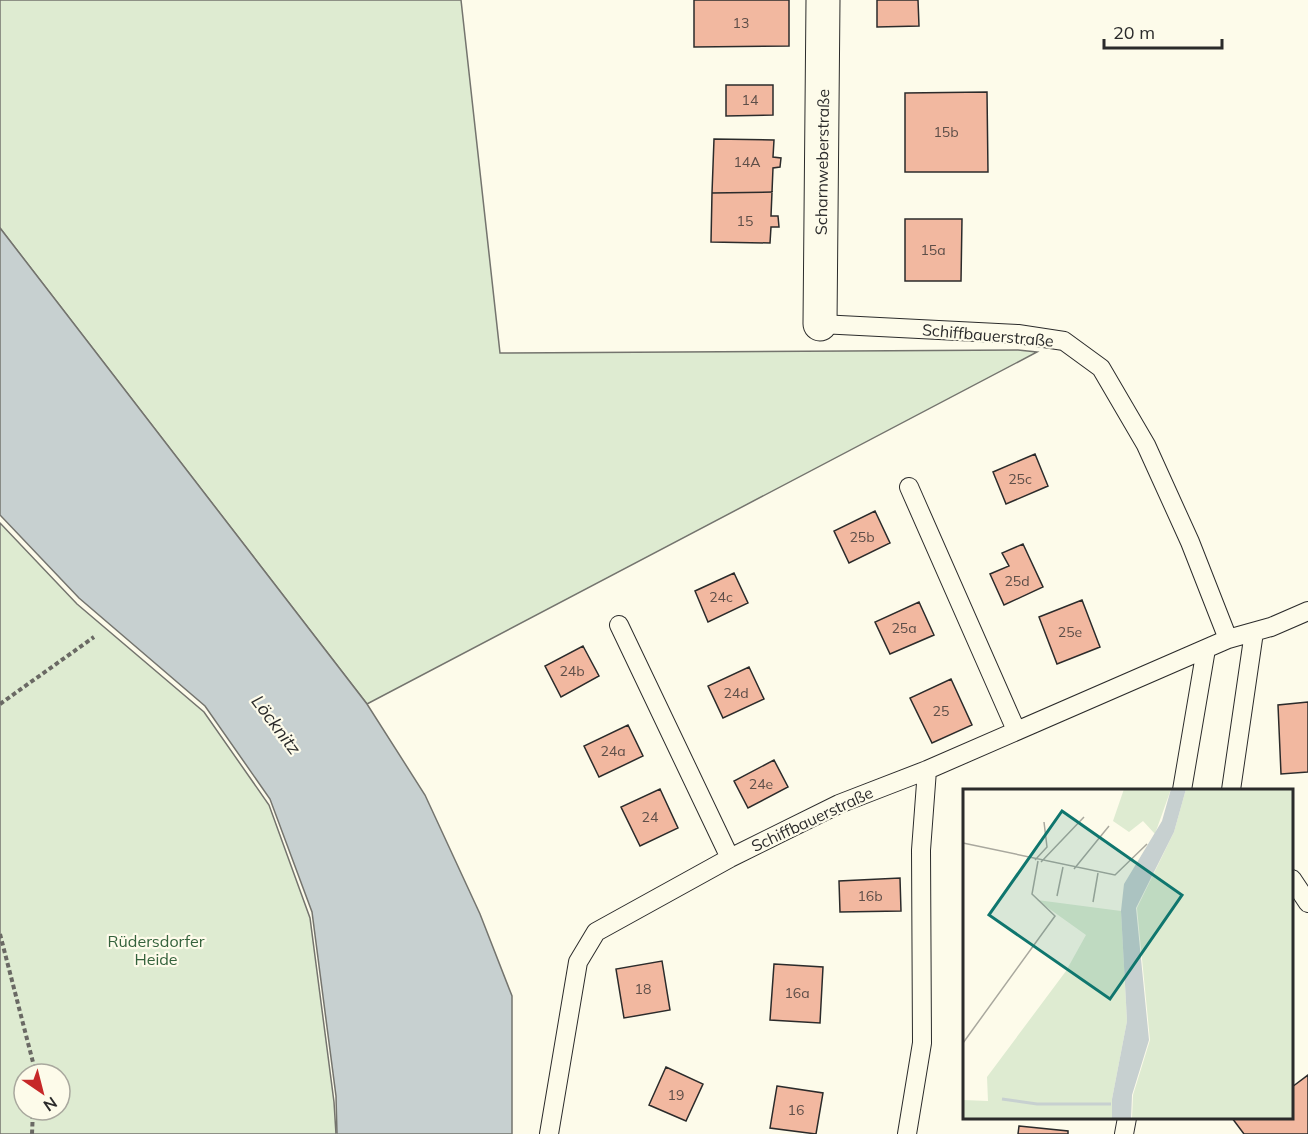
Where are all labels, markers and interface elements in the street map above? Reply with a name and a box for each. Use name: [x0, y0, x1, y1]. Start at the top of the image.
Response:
scale bar: [1104, 12, 1222, 50]
house number: 13: [733, 14, 749, 32]
text: 20 m: [1113, 21, 1155, 44]
street label: Scharnweberstraße: [811, 89, 833, 235]
house number: 14: [742, 91, 759, 109]
house number: 15b: [933, 123, 959, 141]
house number: 14A: [733, 153, 761, 171]
house number: 15: [737, 212, 753, 230]
house number: 15a: [920, 241, 946, 259]
street label: Schiffbauerstraße: [921, 319, 1055, 351]
house number: 25c: [1008, 470, 1032, 488]
house number: 25b: [849, 528, 875, 546]
house number: 25d: [1004, 572, 1030, 590]
house number: 24c: [709, 588, 733, 606]
house number: 25a: [891, 619, 917, 637]
house number: 25e: [1058, 623, 1082, 641]
house number: 24b: [559, 662, 585, 680]
house number: 24d: [723, 684, 749, 702]
water label: Löcknitz: [247, 690, 307, 760]
house number: 25: [933, 702, 949, 720]
house number: 24a: [600, 742, 626, 760]
house number: 24e: [749, 775, 773, 793]
street label: Schiffbauerstraße: [748, 782, 876, 856]
inset map: [963, 789, 1293, 1119]
house number: 24: [642, 808, 659, 826]
house number: 16b: [857, 887, 883, 905]
park label: Rüdersdorfer Heide: [108, 931, 205, 969]
house number: 18: [635, 980, 651, 998]
house number: 16a: [784, 984, 810, 1002]
north arrow: [12, 1062, 72, 1122]
house number: 19: [668, 1086, 684, 1104]
text: N: [40, 1093, 61, 1116]
house number: 16: [788, 1101, 804, 1119]

